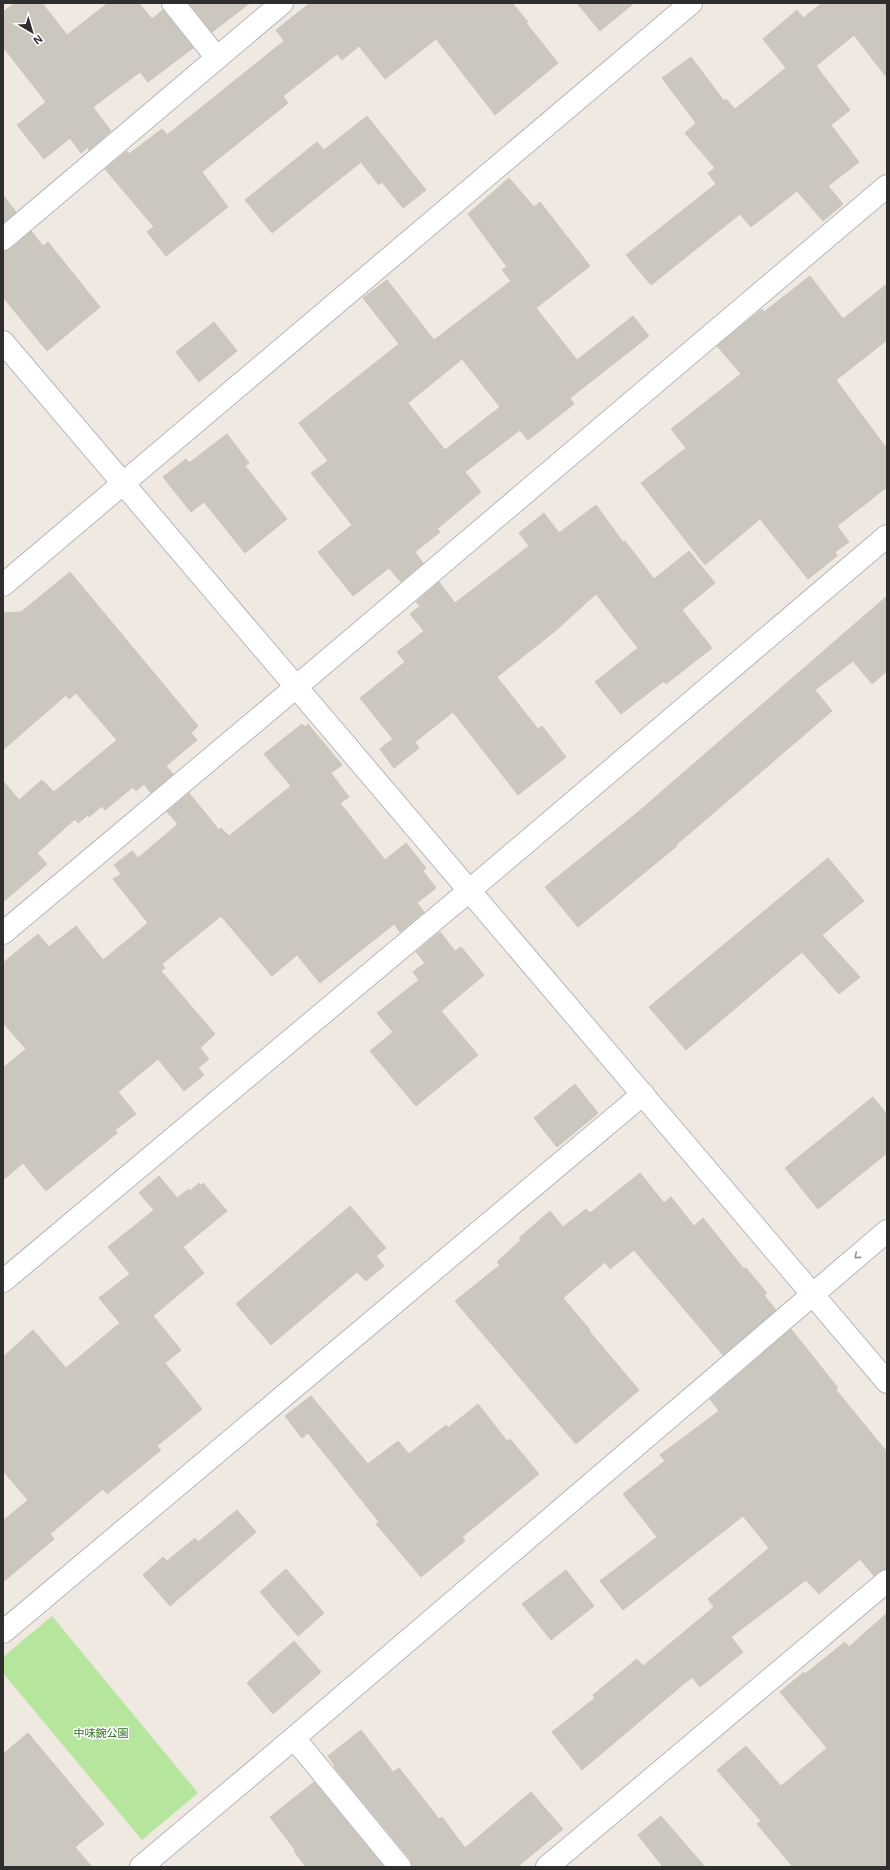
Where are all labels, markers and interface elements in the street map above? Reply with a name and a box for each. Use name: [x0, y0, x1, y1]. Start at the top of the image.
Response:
north arrow: [12, 12, 52, 52]
text: N: [31, 33, 45, 47]
one-way arrow: [855, 1251, 862, 1258]
park label: 中味鋺公園: [74, 1727, 129, 1739]

